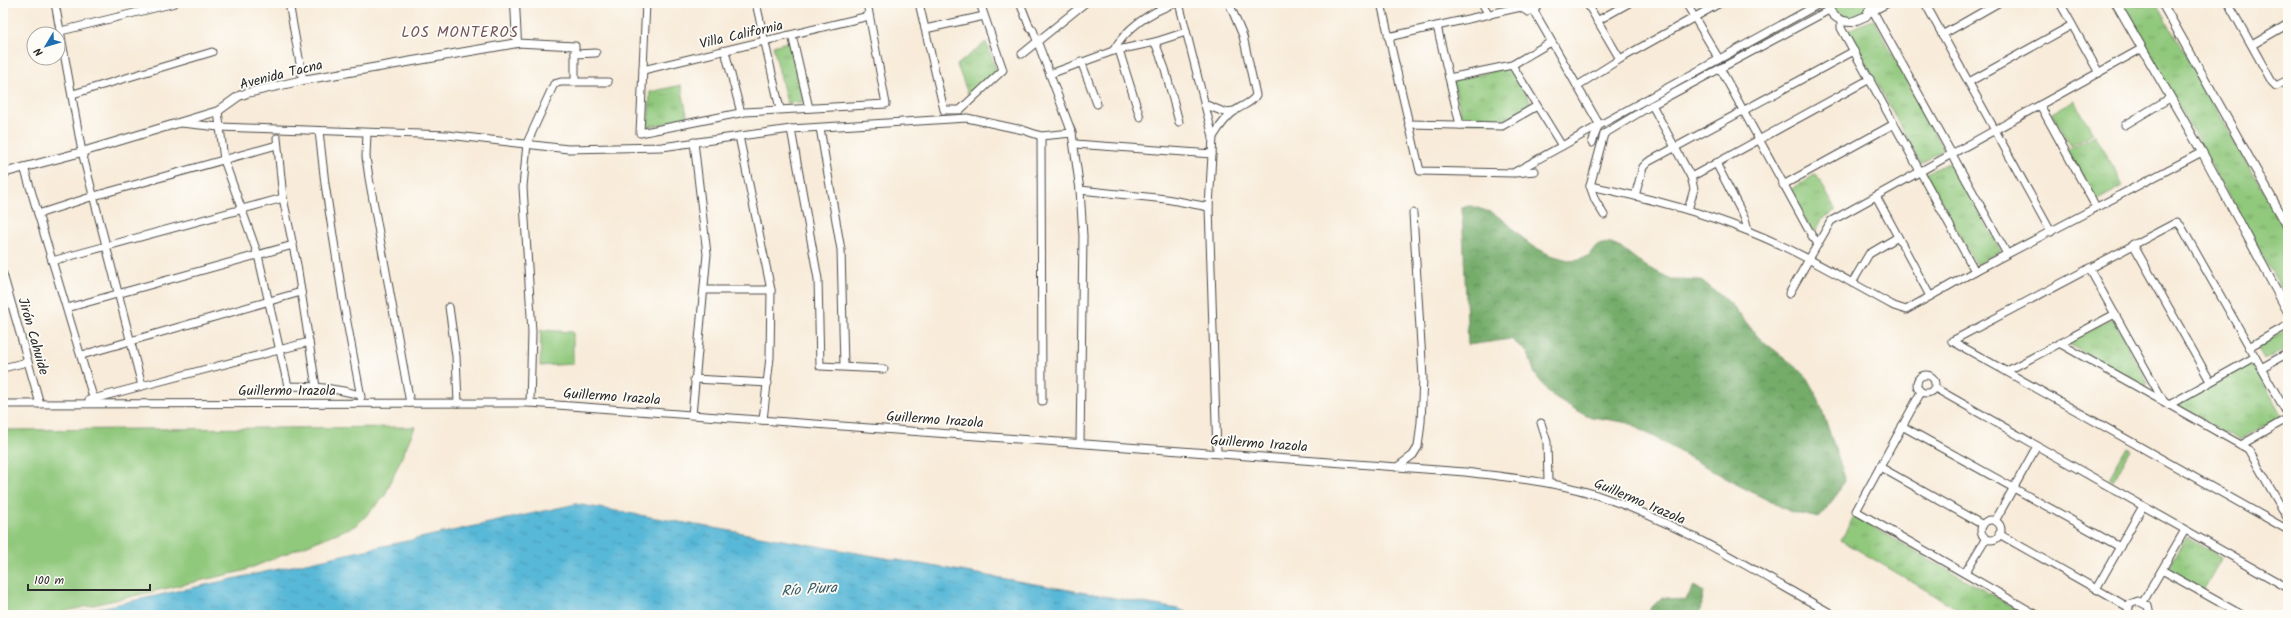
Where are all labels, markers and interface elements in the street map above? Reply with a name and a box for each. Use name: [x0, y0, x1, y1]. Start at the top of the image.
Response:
street label: Villa California: [697, 15, 785, 55]
district label: LOS MONTEROS: [401, 21, 519, 45]
north arrow: [26, 26, 66, 66]
text: N: [30, 43, 48, 60]
street label: Avenida Tacna: [237, 54, 325, 96]
street label: Jirón Cahuide: [11, 295, 55, 378]
street label: Guillermo Irazola: [238, 380, 336, 402]
street label: Guillermo Irazola: [563, 383, 661, 411]
street label: Guillermo Irazola: [886, 406, 984, 434]
street label: Guillermo Irazola: [1210, 430, 1308, 458]
street label: Guillermo Irazola: [1590, 473, 1689, 531]
scale bar: [28, 566, 150, 592]
text: 100 m: [34, 571, 65, 590]
water label: Río Piura: [780, 576, 839, 604]

